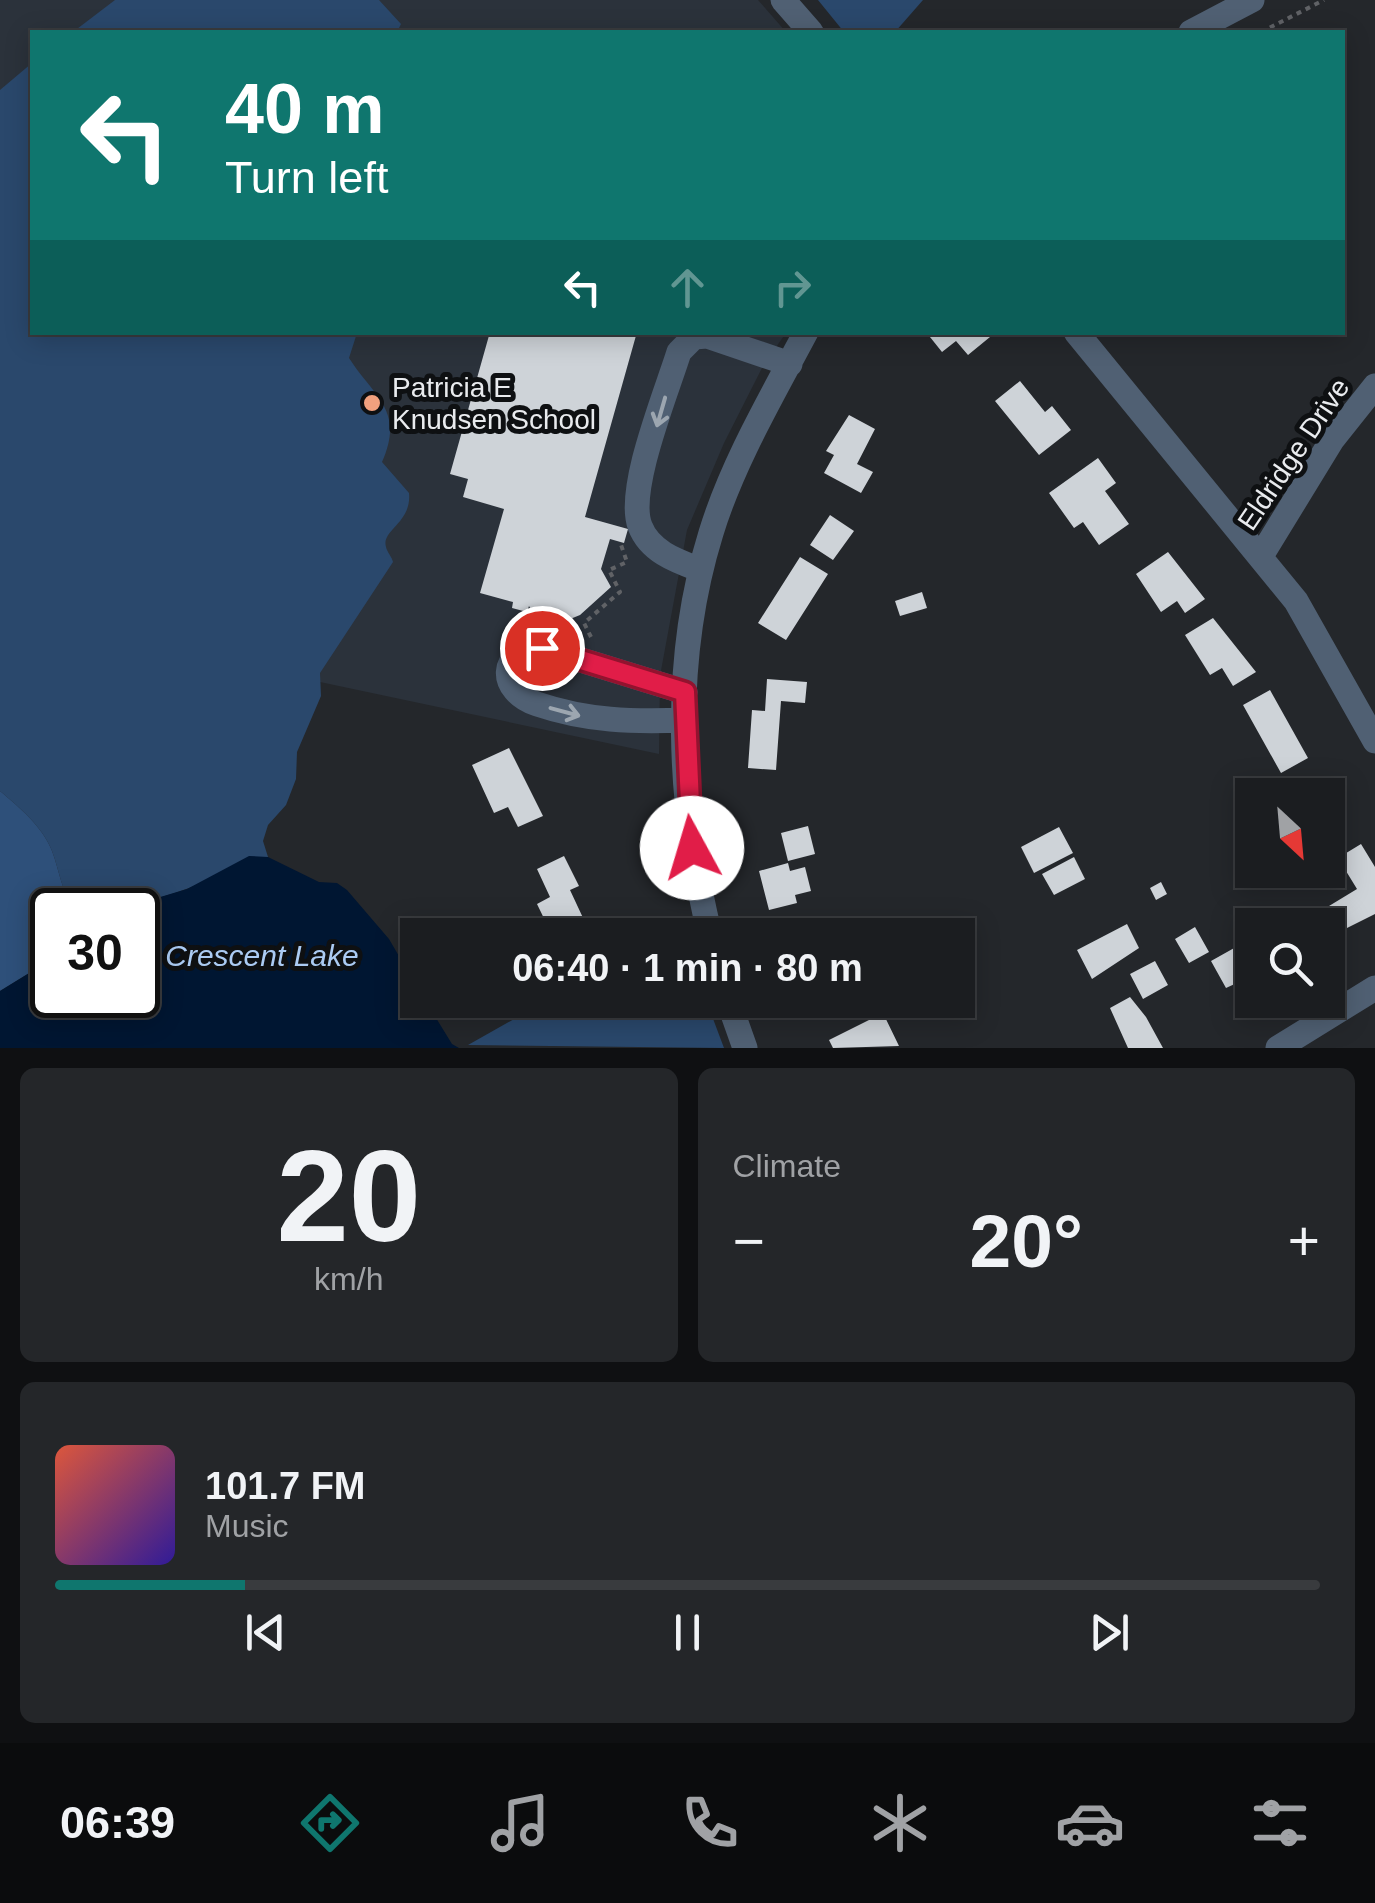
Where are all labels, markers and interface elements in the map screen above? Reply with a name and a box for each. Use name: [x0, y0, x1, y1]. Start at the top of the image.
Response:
icon: left: [60, 70, 190, 200]
text: 40 m: [225, 70, 385, 148]
text: Turn left: [225, 152, 388, 203]
icon: left: [555, 260, 610, 315]
icon: ahead: [660, 260, 715, 315]
icon: right: [765, 260, 820, 315]
place label: Patricia E Knudsen School: [392, 372, 596, 435]
street label: Eldridge Drive: [1231, 373, 1355, 536]
marker: Patricia E Knudsen School: [361, 392, 383, 414]
one-way arrow: [651, 396, 669, 427]
pin: [500, 606, 585, 691]
icon: arrive: [515, 621, 570, 676]
one-way arrow: [549, 703, 580, 722]
north arrow: [1235, 778, 1345, 888]
map controls: [1235, 778, 1345, 1018]
position arrow: [640, 796, 744, 900]
speed limit sign: 30: [30, 888, 160, 1018]
button: search: [1235, 908, 1345, 1018]
water label: Crescent Lake: [165, 939, 359, 972]
text: 06:40 · 1 min · 80 m: [512, 947, 863, 989]
text: 20: [276, 1123, 421, 1269]
text: Climate: [733, 1148, 841, 1184]
text: 20°: [970, 1199, 1083, 1283]
text: −: [733, 1210, 765, 1272]
text: +: [1288, 1210, 1320, 1272]
text: km/h: [314, 1261, 383, 1297]
text: 101.7 FM: [205, 1465, 366, 1507]
text: Music: [205, 1508, 289, 1544]
icon: previous: [238, 1605, 293, 1660]
icon: pause: [660, 1605, 715, 1660]
icon: next: [1082, 1605, 1137, 1660]
icon: directions: [295, 1788, 365, 1858]
icon: music: [485, 1788, 555, 1858]
icon: phone: [675, 1788, 745, 1858]
icon: climate: [865, 1788, 935, 1858]
icon: car: [1055, 1788, 1125, 1858]
icon: filters: [1245, 1788, 1315, 1858]
text: 06:39: [60, 1797, 175, 1848]

